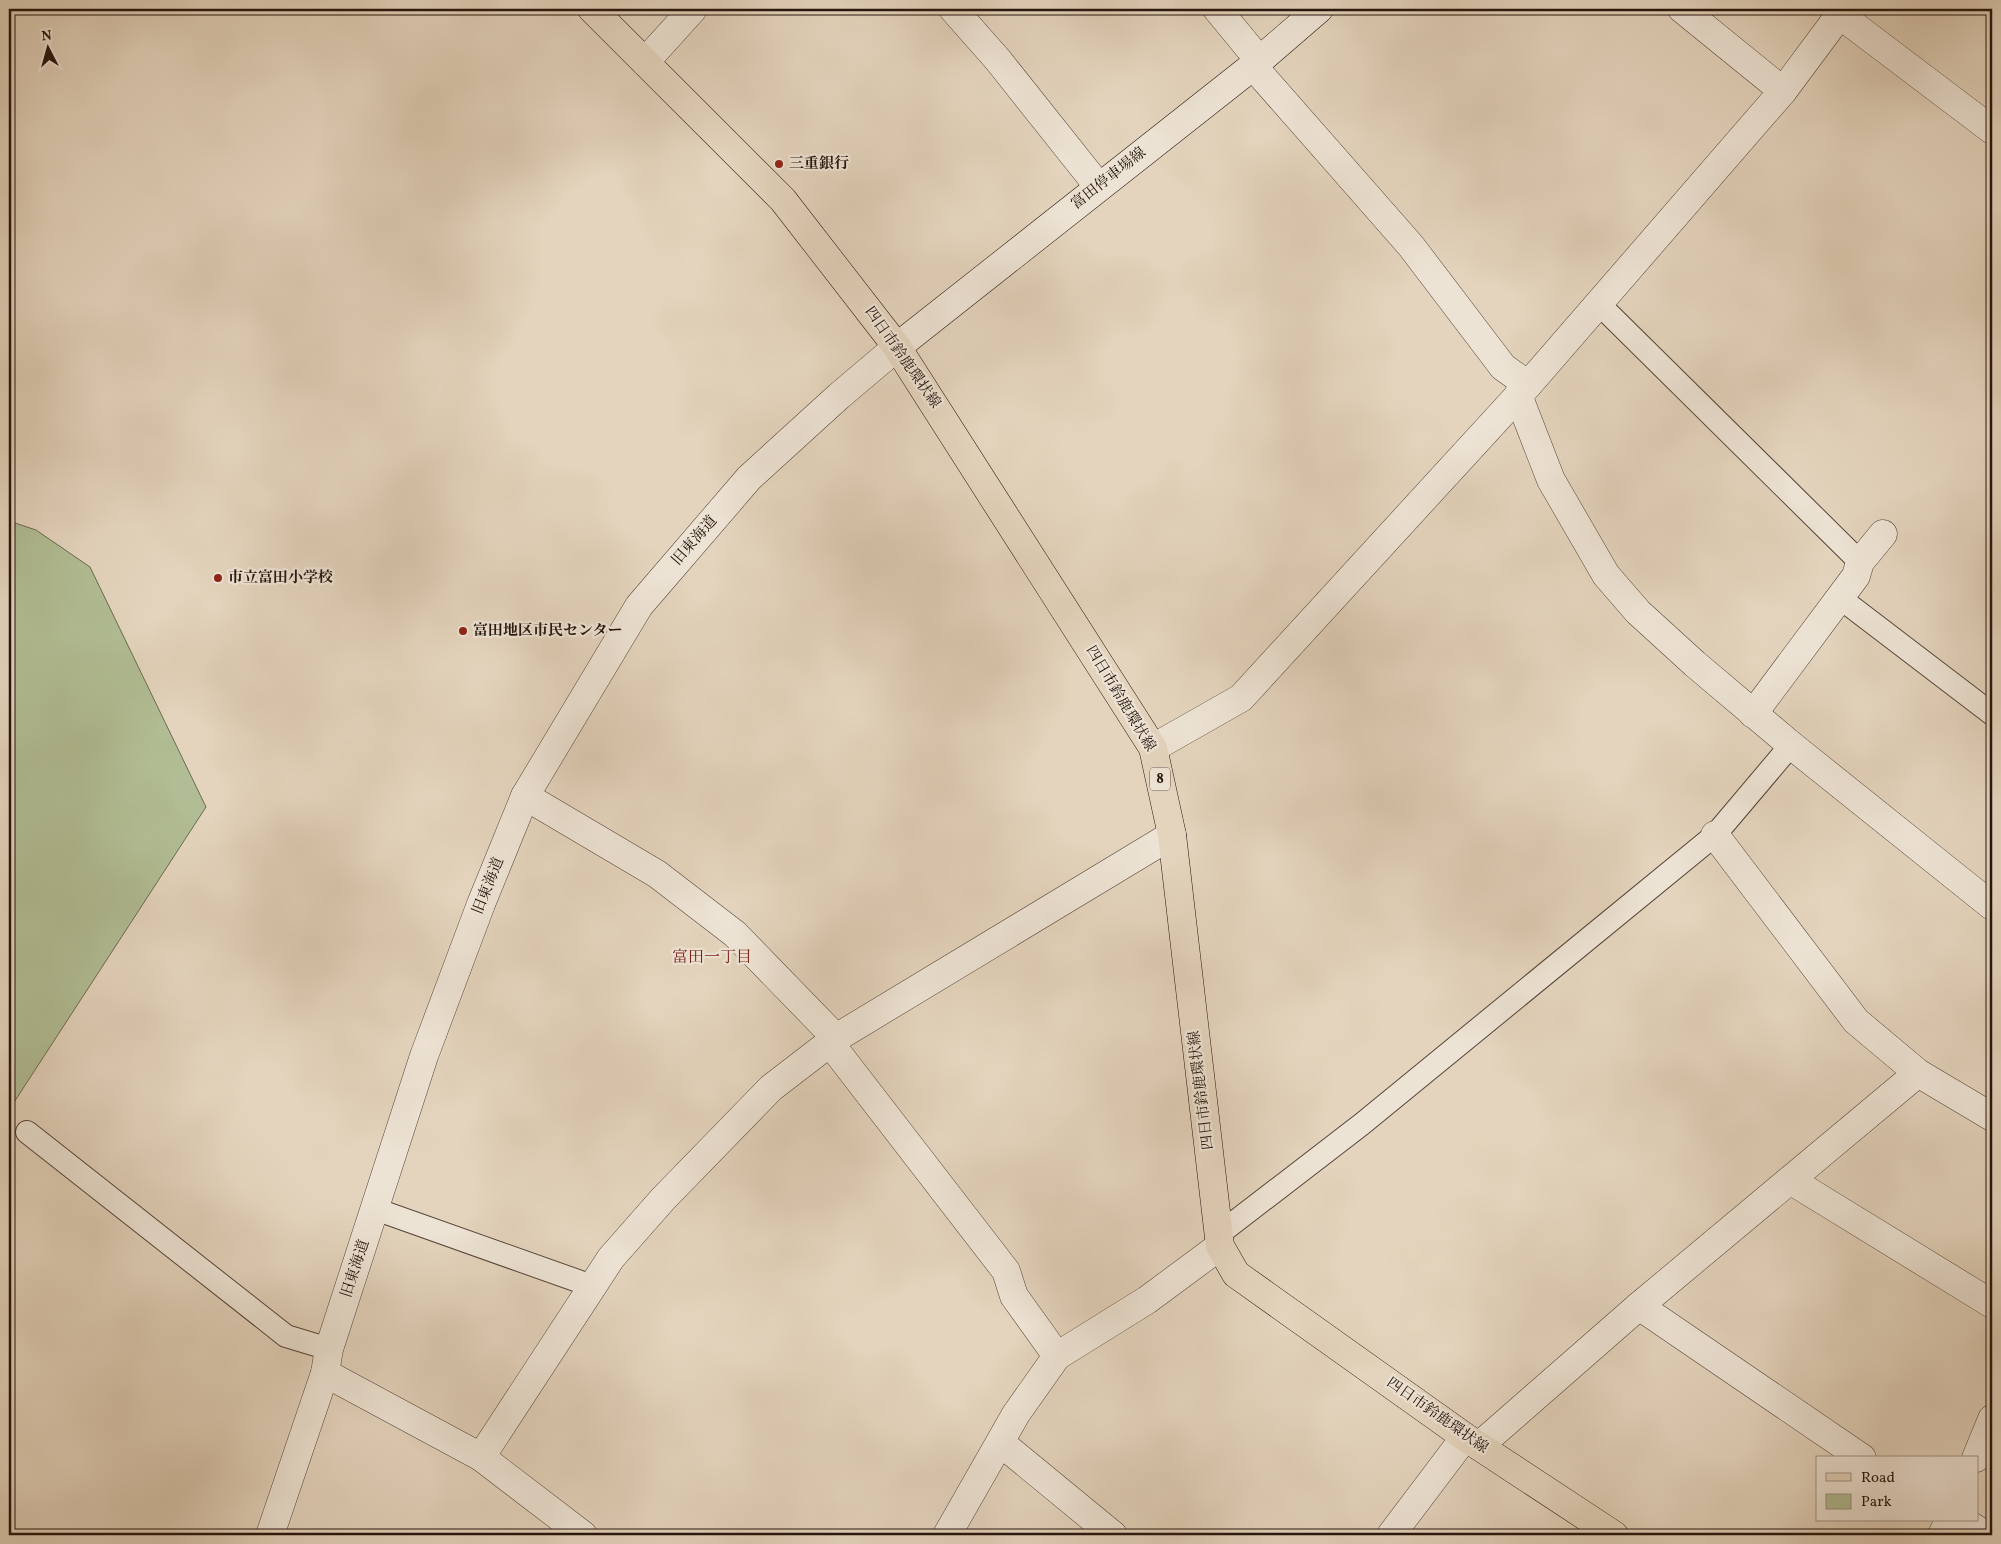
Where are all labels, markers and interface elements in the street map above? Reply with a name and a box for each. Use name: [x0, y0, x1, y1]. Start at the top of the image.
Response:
north arrow: [22, 22, 72, 72]
text: N: [41, 27, 53, 47]
street label: 富田停車場線: [1067, 143, 1151, 215]
place label: 三重銀行: [789, 154, 849, 175]
marker: 三重銀行: [773, 158, 785, 170]
street label: 四日市鈴鹿環状線: [859, 303, 945, 413]
street label: 旧東海道: [667, 511, 723, 571]
place label: 市立富田小学校: [228, 568, 333, 589]
marker: 市立富田小学校: [212, 572, 224, 584]
place label: 富田地区市民センター: [473, 621, 622, 642]
marker: 富田地区市民センター: [457, 625, 469, 637]
street label: 四日市鈴鹿環状線: [1080, 642, 1160, 756]
road number: 8: [1150, 768, 1170, 791]
street label: 旧東海道: [468, 854, 510, 918]
district label: 富田一丁目: [672, 947, 752, 969]
street label: 四日市鈴鹿環状線: [1184, 1029, 1220, 1151]
street label: 旧東海道: [337, 1237, 375, 1301]
street label: 四日市鈴鹿環状線: [1382, 1373, 1492, 1459]
legend: [1816, 1456, 1978, 1522]
text: Road: [1861, 1468, 1895, 1489]
text: Park: [1861, 1492, 1892, 1513]

